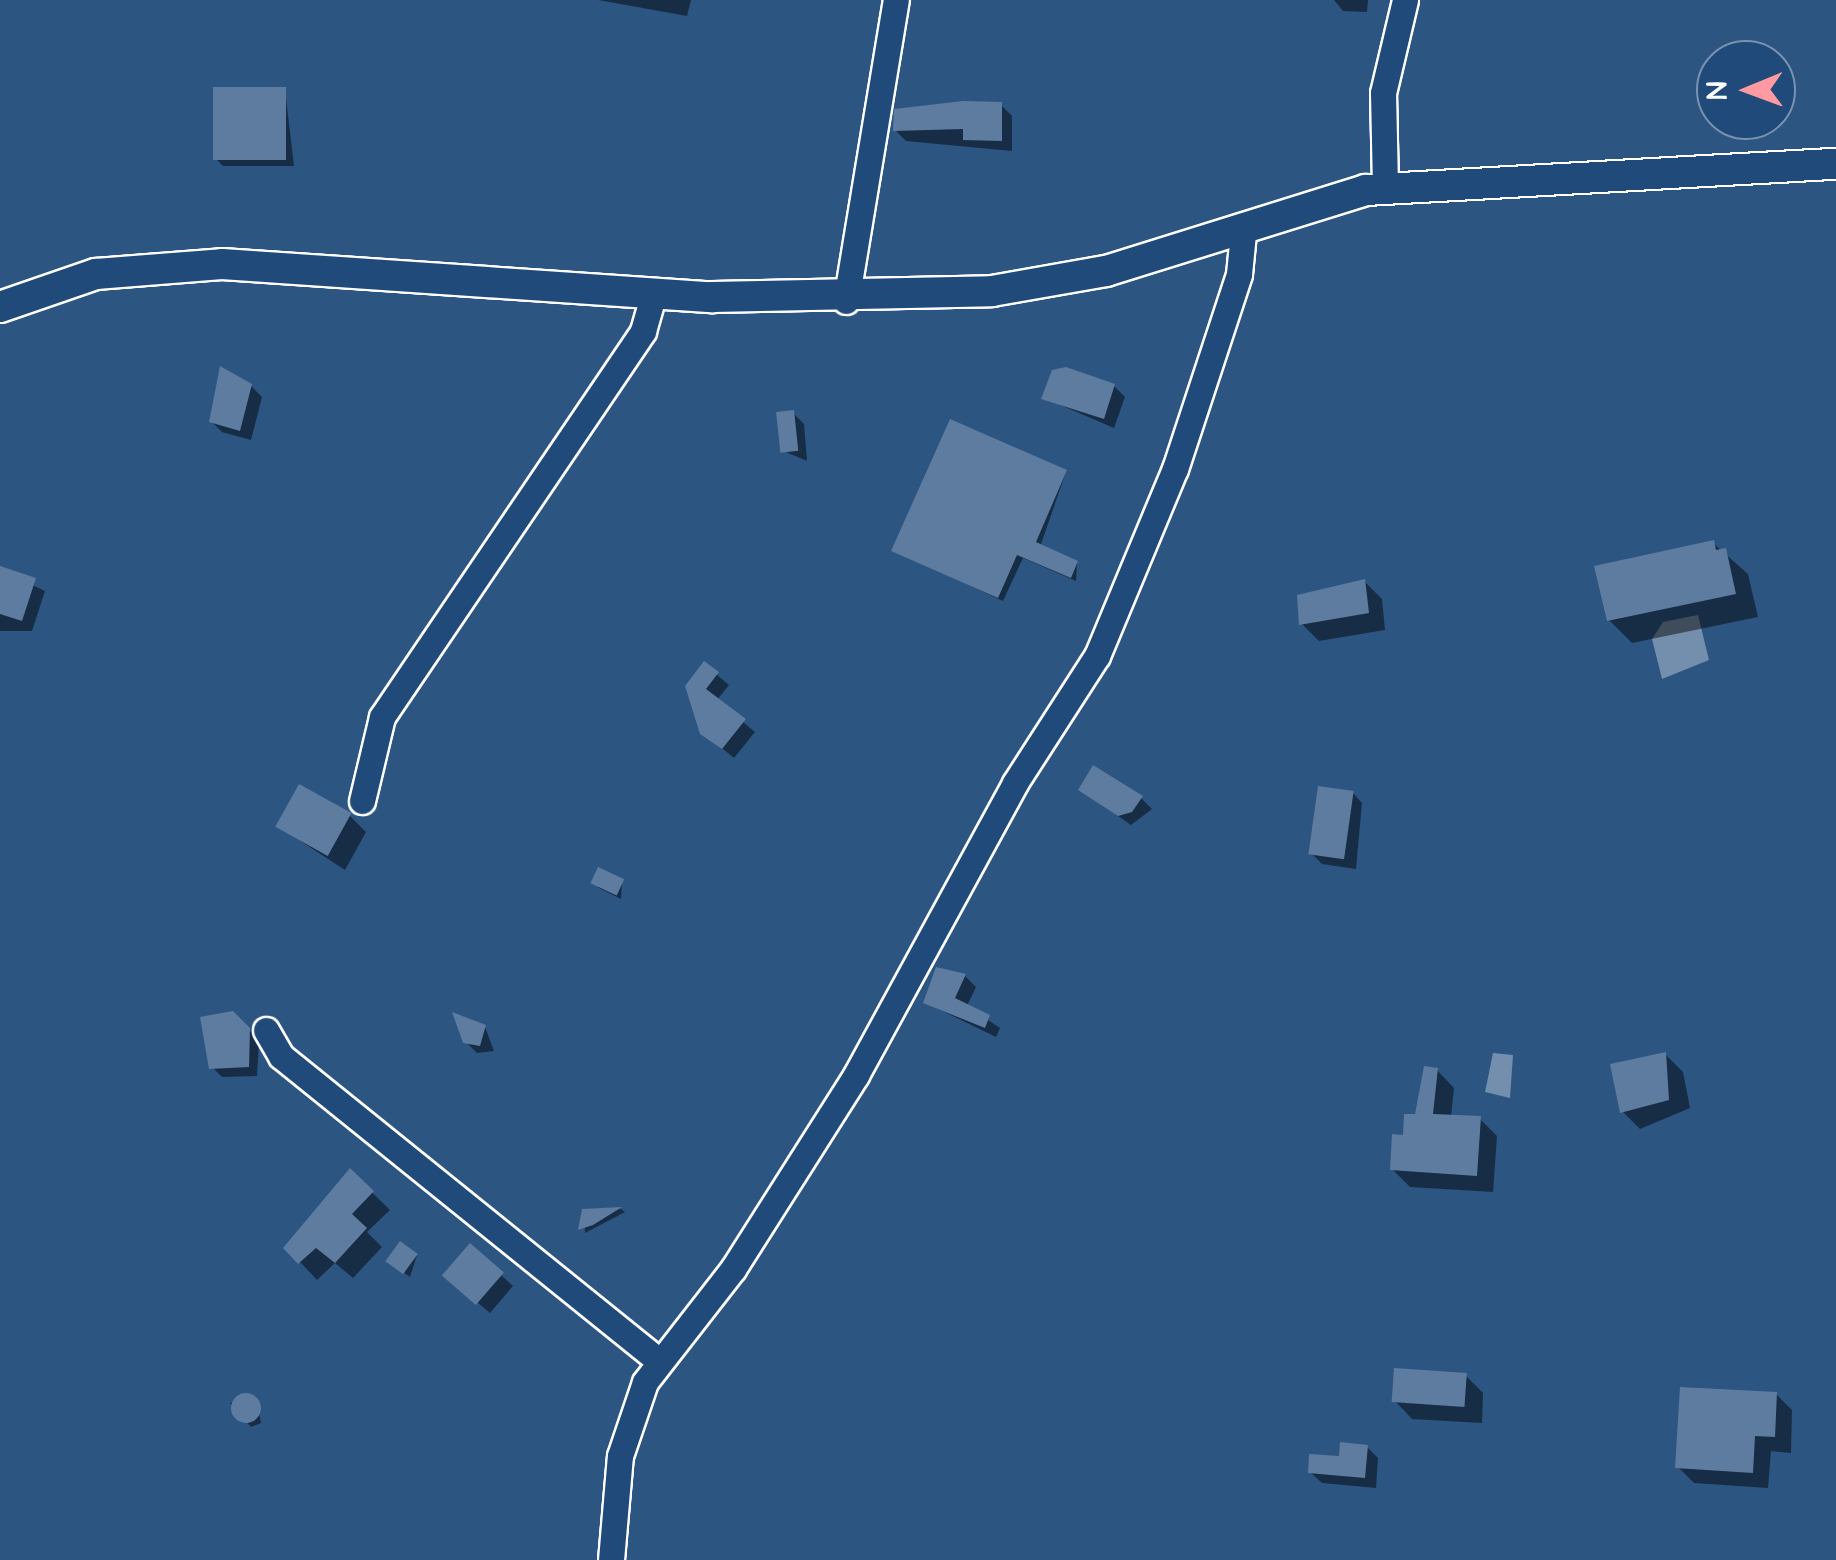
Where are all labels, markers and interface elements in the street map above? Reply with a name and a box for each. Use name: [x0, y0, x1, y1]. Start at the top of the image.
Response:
north arrow: [1696, 40, 1796, 140]
text: N: [1698, 81, 1737, 100]

